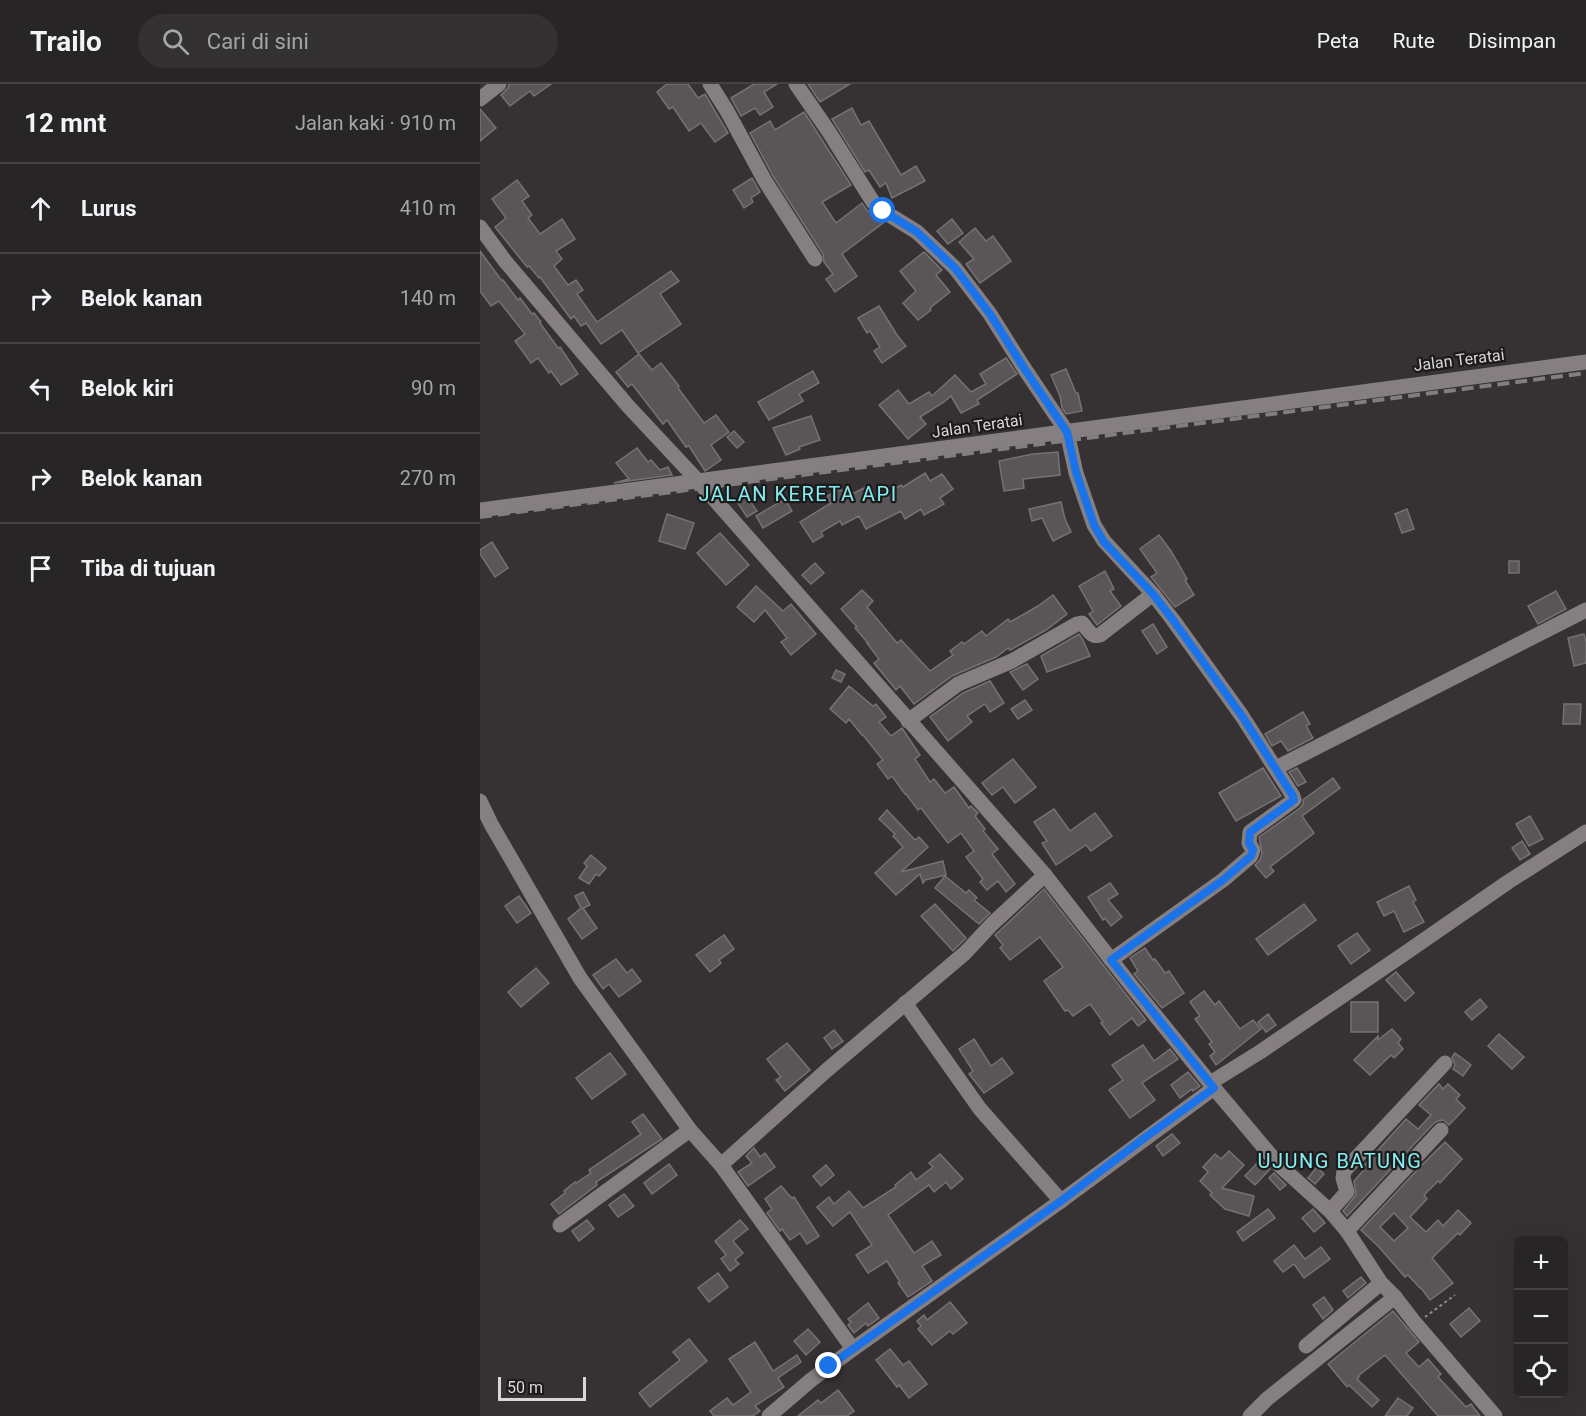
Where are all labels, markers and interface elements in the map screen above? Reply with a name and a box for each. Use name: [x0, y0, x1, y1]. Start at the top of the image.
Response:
search box: [138, 14, 558, 68]
text: Trailo: [30, 25, 102, 58]
icon: search: [159, 25, 192, 58]
text: Cari di sini: [207, 29, 309, 54]
text: Peta: [1317, 29, 1359, 53]
text: Rute: [1392, 29, 1435, 53]
text: Disimpan: [1468, 29, 1556, 53]
text: 12 mnt: [24, 108, 106, 138]
text: Jalan kaki · 910 m: [295, 111, 456, 135]
icon: ahead: [24, 192, 57, 225]
text: Lurus: [81, 196, 137, 221]
text: 410 m: [400, 196, 456, 220]
route start: [869, 197, 895, 223]
icon: right: [24, 282, 57, 315]
text: Belok kanan: [81, 286, 202, 311]
text: 140 m: [400, 286, 456, 310]
street label: Jalan Teratai: [1412, 345, 1506, 375]
icon: left: [24, 372, 57, 405]
text: Belok kiri: [81, 376, 174, 401]
text: 90 m: [411, 376, 456, 400]
street label: Jalan Teratai: [930, 410, 1024, 442]
icon: right: [24, 462, 57, 495]
text: Belok kanan: [81, 466, 202, 491]
text: 270 m: [400, 466, 456, 490]
district label: JALAN KERETA API: [698, 482, 898, 506]
icon: arrive: [24, 552, 57, 585]
text: Tiba di tujuan: [81, 556, 216, 581]
district label: UJUNG BATUNG: [1258, 1149, 1422, 1173]
map controls: [1514, 1236, 1568, 1398]
button: +: [1514, 1236, 1568, 1290]
button: −: [1514, 1290, 1568, 1344]
button: locate: [1514, 1344, 1568, 1398]
route end: [815, 1352, 841, 1378]
scale bar: [498, 1374, 586, 1402]
text: 50 m: [507, 1378, 543, 1397]

